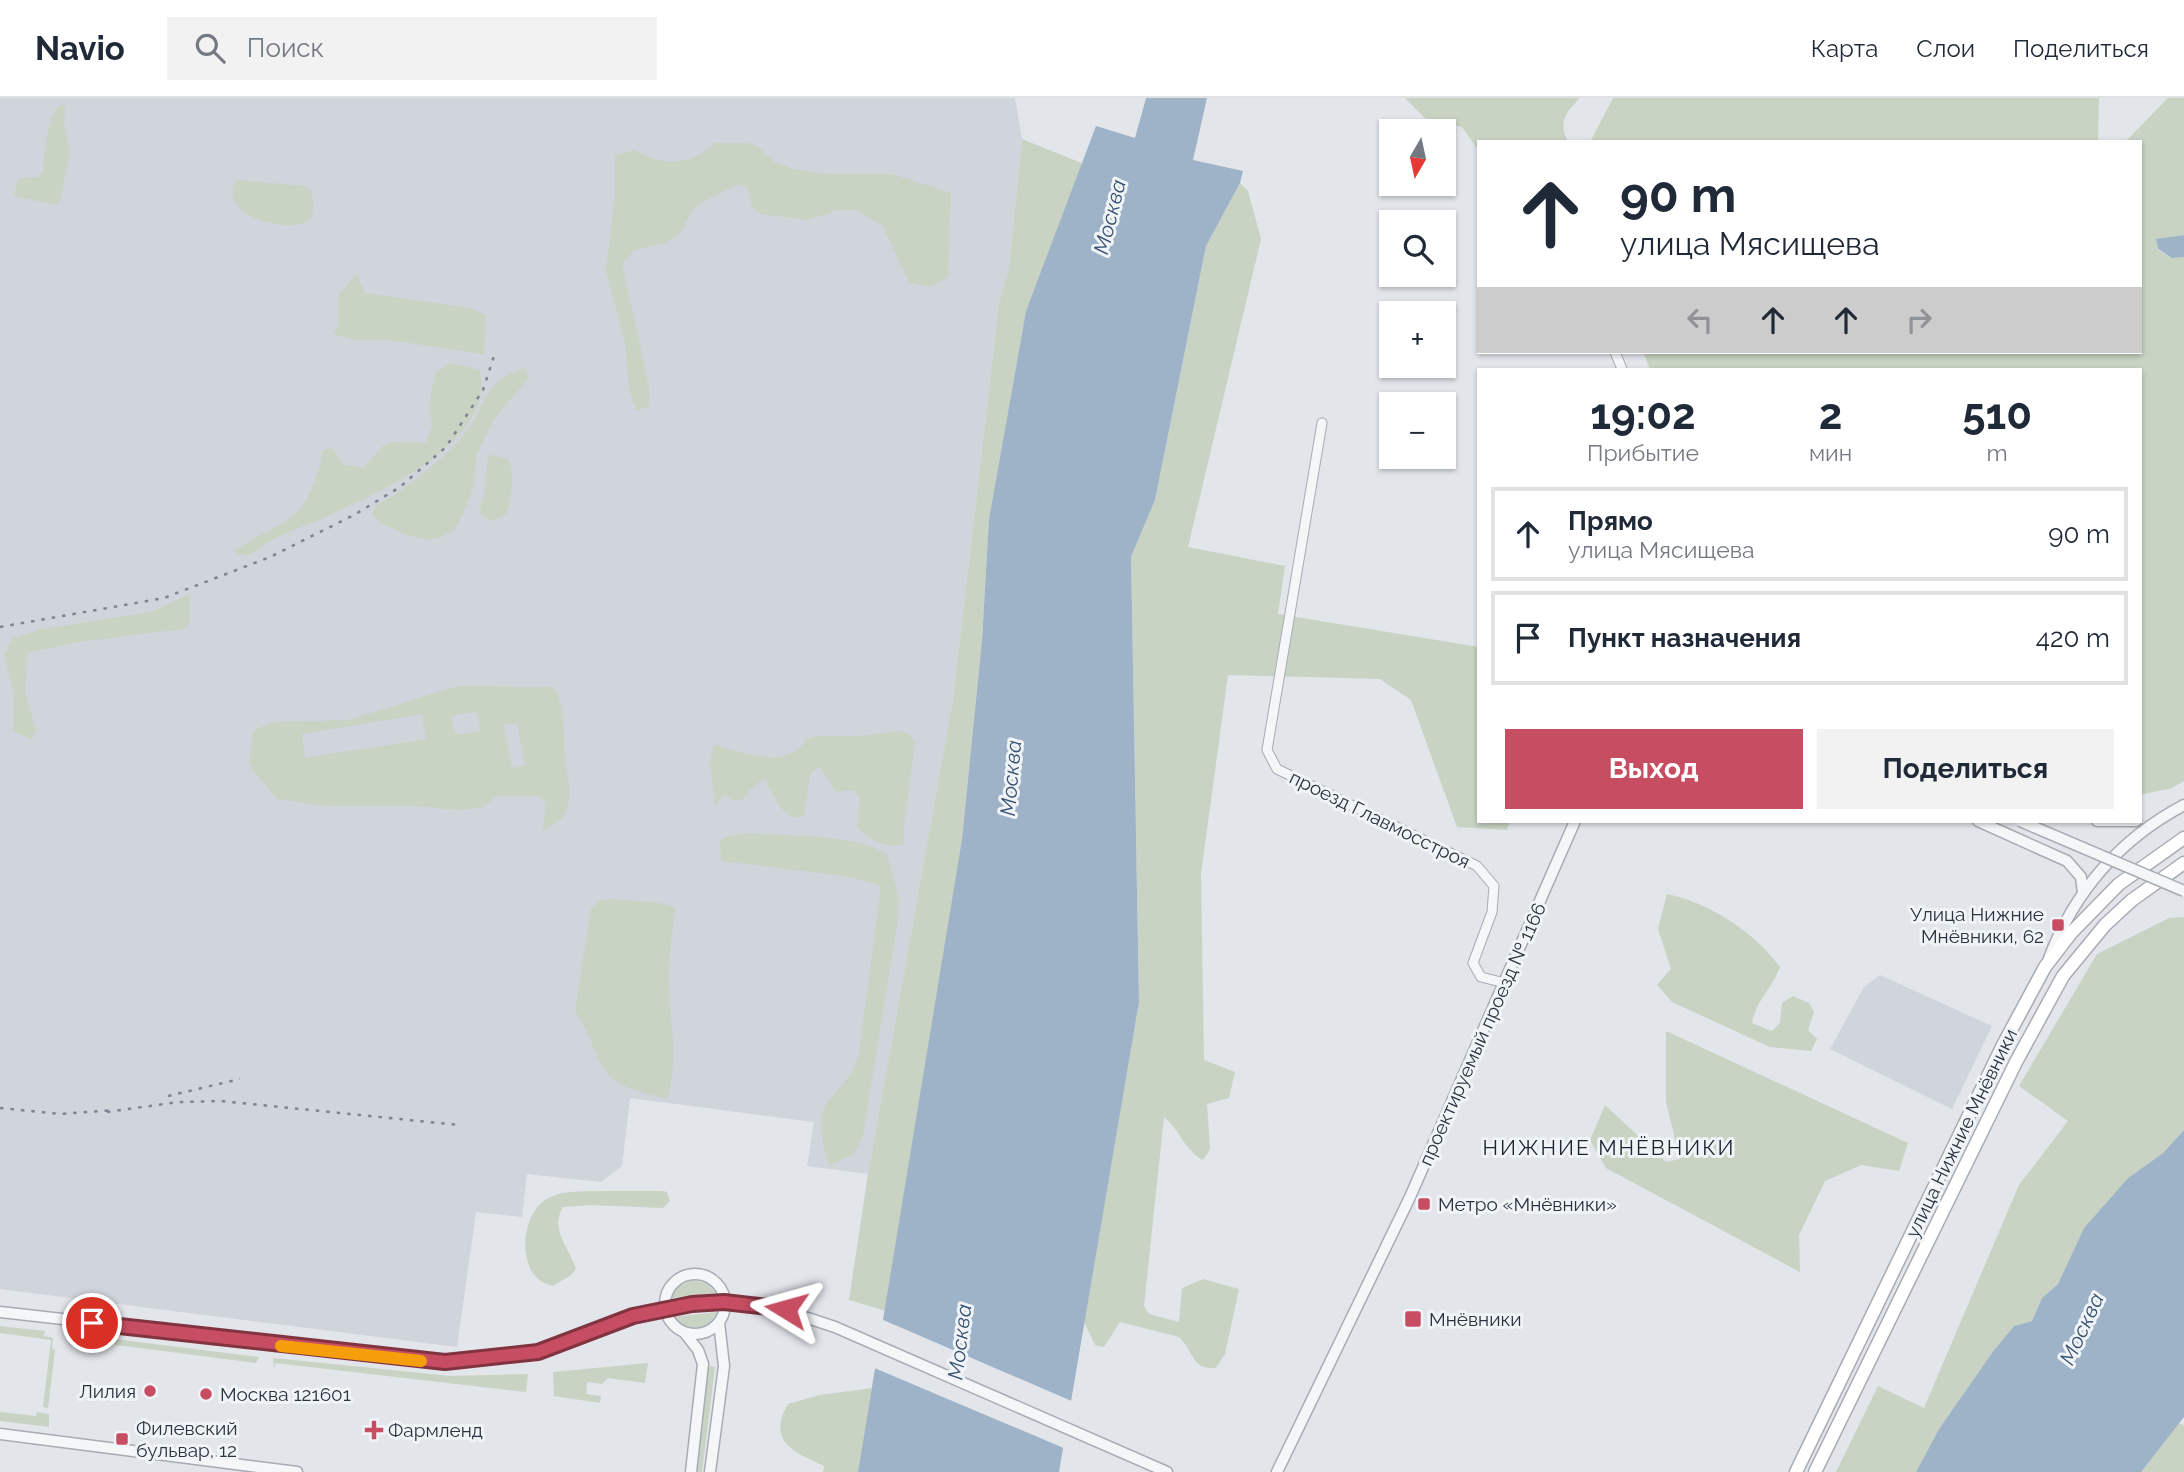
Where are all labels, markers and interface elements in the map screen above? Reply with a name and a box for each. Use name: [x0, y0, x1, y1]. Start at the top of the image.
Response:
search box: [167, 17, 657, 80]
text: Navio: [35, 29, 125, 68]
icon: search: [191, 29, 229, 67]
text: Поиск: [247, 33, 324, 63]
text: Карта: [1811, 34, 1878, 63]
text: Слои: [1916, 34, 1975, 63]
text: Поделиться: [2013, 34, 2149, 63]
north arrow: [1379, 119, 1456, 196]
map controls: [1379, 119, 1456, 469]
text: 90 m: [1620, 166, 1736, 223]
icon: ahead: [1505, 168, 1596, 259]
water label: Москва: [1088, 177, 1131, 257]
button: search: [1379, 210, 1456, 287]
text: улица Мясищева: [1620, 225, 1880, 262]
button: +: [1379, 301, 1456, 378]
icon: left: [1681, 301, 1719, 339]
icon: ahead: [1754, 301, 1792, 339]
icon: ahead: [1827, 301, 1865, 339]
icon: right: [1900, 301, 1938, 339]
text: 19:02: [1590, 390, 1696, 439]
text: 2: [1819, 390, 1842, 439]
text: 510: [1962, 390, 2032, 439]
button: −: [1379, 392, 1456, 469]
text: Прибытие: [1587, 439, 1699, 466]
text: мин: [1809, 439, 1852, 466]
text: m: [1986, 439, 2008, 466]
text: Прямо: [1568, 506, 1653, 536]
icon: ahead: [1509, 515, 1547, 553]
text: 90 m: [2048, 519, 2110, 549]
text: улица Мясищева: [1568, 536, 1755, 563]
icon: arrive: [1509, 619, 1547, 657]
text: Пункт назначения: [1568, 623, 1801, 653]
text: 420 m: [2036, 623, 2110, 653]
button: Выход: [1505, 729, 1803, 809]
button: Поделиться: [1817, 729, 2114, 809]
water label: Москва: [995, 739, 1026, 817]
street label: проезд Главмосстроя: [1286, 766, 1474, 872]
street label: проектируемый проезд № 1166: [1414, 899, 1550, 1169]
place label: Улица Нижние Мнёвники, 62: [1910, 903, 2044, 947]
marker: Улица Нижние Мнёвники, 62: [2050, 917, 2066, 933]
street label: улица Нижние Мнёвники: [1901, 1025, 2021, 1241]
district label: НИЖНИЕ МНЁВНИКИ: [1482, 1135, 1736, 1160]
place label: Метро «Мнёвники»: [1438, 1193, 1617, 1215]
marker: Метро «Мнёвники»: [1416, 1196, 1432, 1212]
position arrow: [749, 1272, 823, 1346]
water label: Москва: [2054, 1289, 2109, 1369]
pin: [62, 1293, 122, 1353]
water label: Москва: [942, 1303, 977, 1381]
icon: arrive: [73, 1304, 111, 1342]
place label: Мнёвники: [1429, 1308, 1522, 1330]
marker: Мнёвники: [1403, 1309, 1423, 1329]
place label: Лилия: [79, 1380, 136, 1402]
marker: Лилия: [142, 1383, 158, 1399]
place label: Москва 121601: [220, 1383, 351, 1405]
marker: Москва 121601: [198, 1386, 214, 1402]
place label: Филевский бульвар, 12: [136, 1417, 238, 1461]
place label: Фармленд: [388, 1419, 483, 1441]
marker: Фармленд: [366, 1422, 382, 1438]
marker: Филевский бульвар, 12: [114, 1431, 130, 1447]

